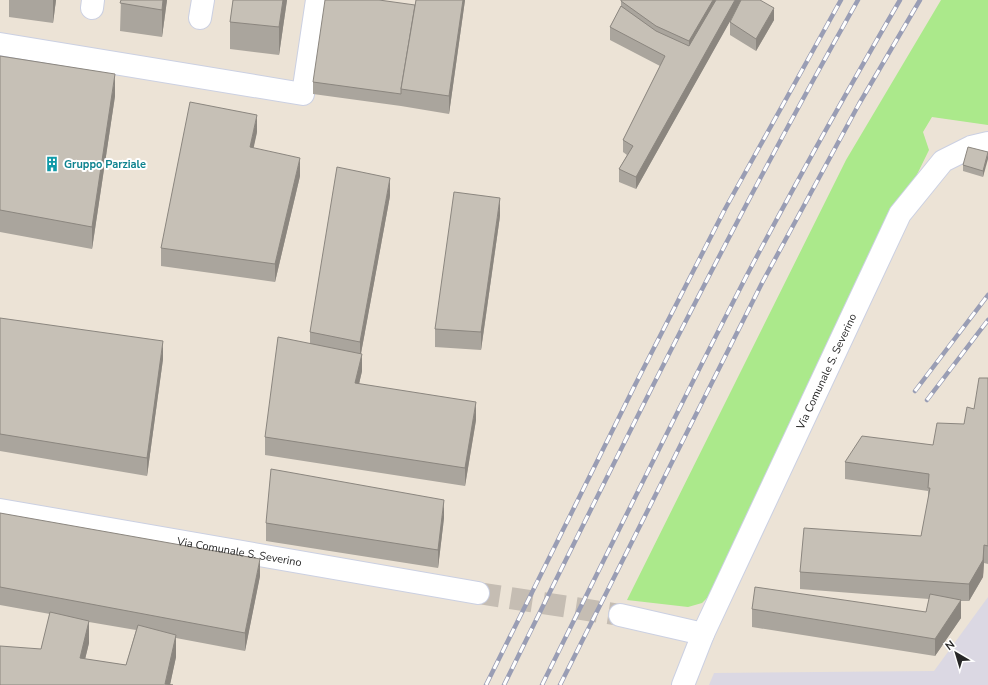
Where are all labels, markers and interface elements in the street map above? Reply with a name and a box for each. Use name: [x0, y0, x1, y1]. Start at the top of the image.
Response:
building icon: Gruppo Parziale: [43, 155, 61, 173]
place label: Gruppo Parziale: [64, 157, 146, 172]
street label: Via Comunale S. Severino: [793, 311, 860, 433]
street label: Via Comunale S. Severino: [175, 534, 303, 570]
north arrow: [936, 633, 976, 673]
text: N: [942, 637, 958, 654]

